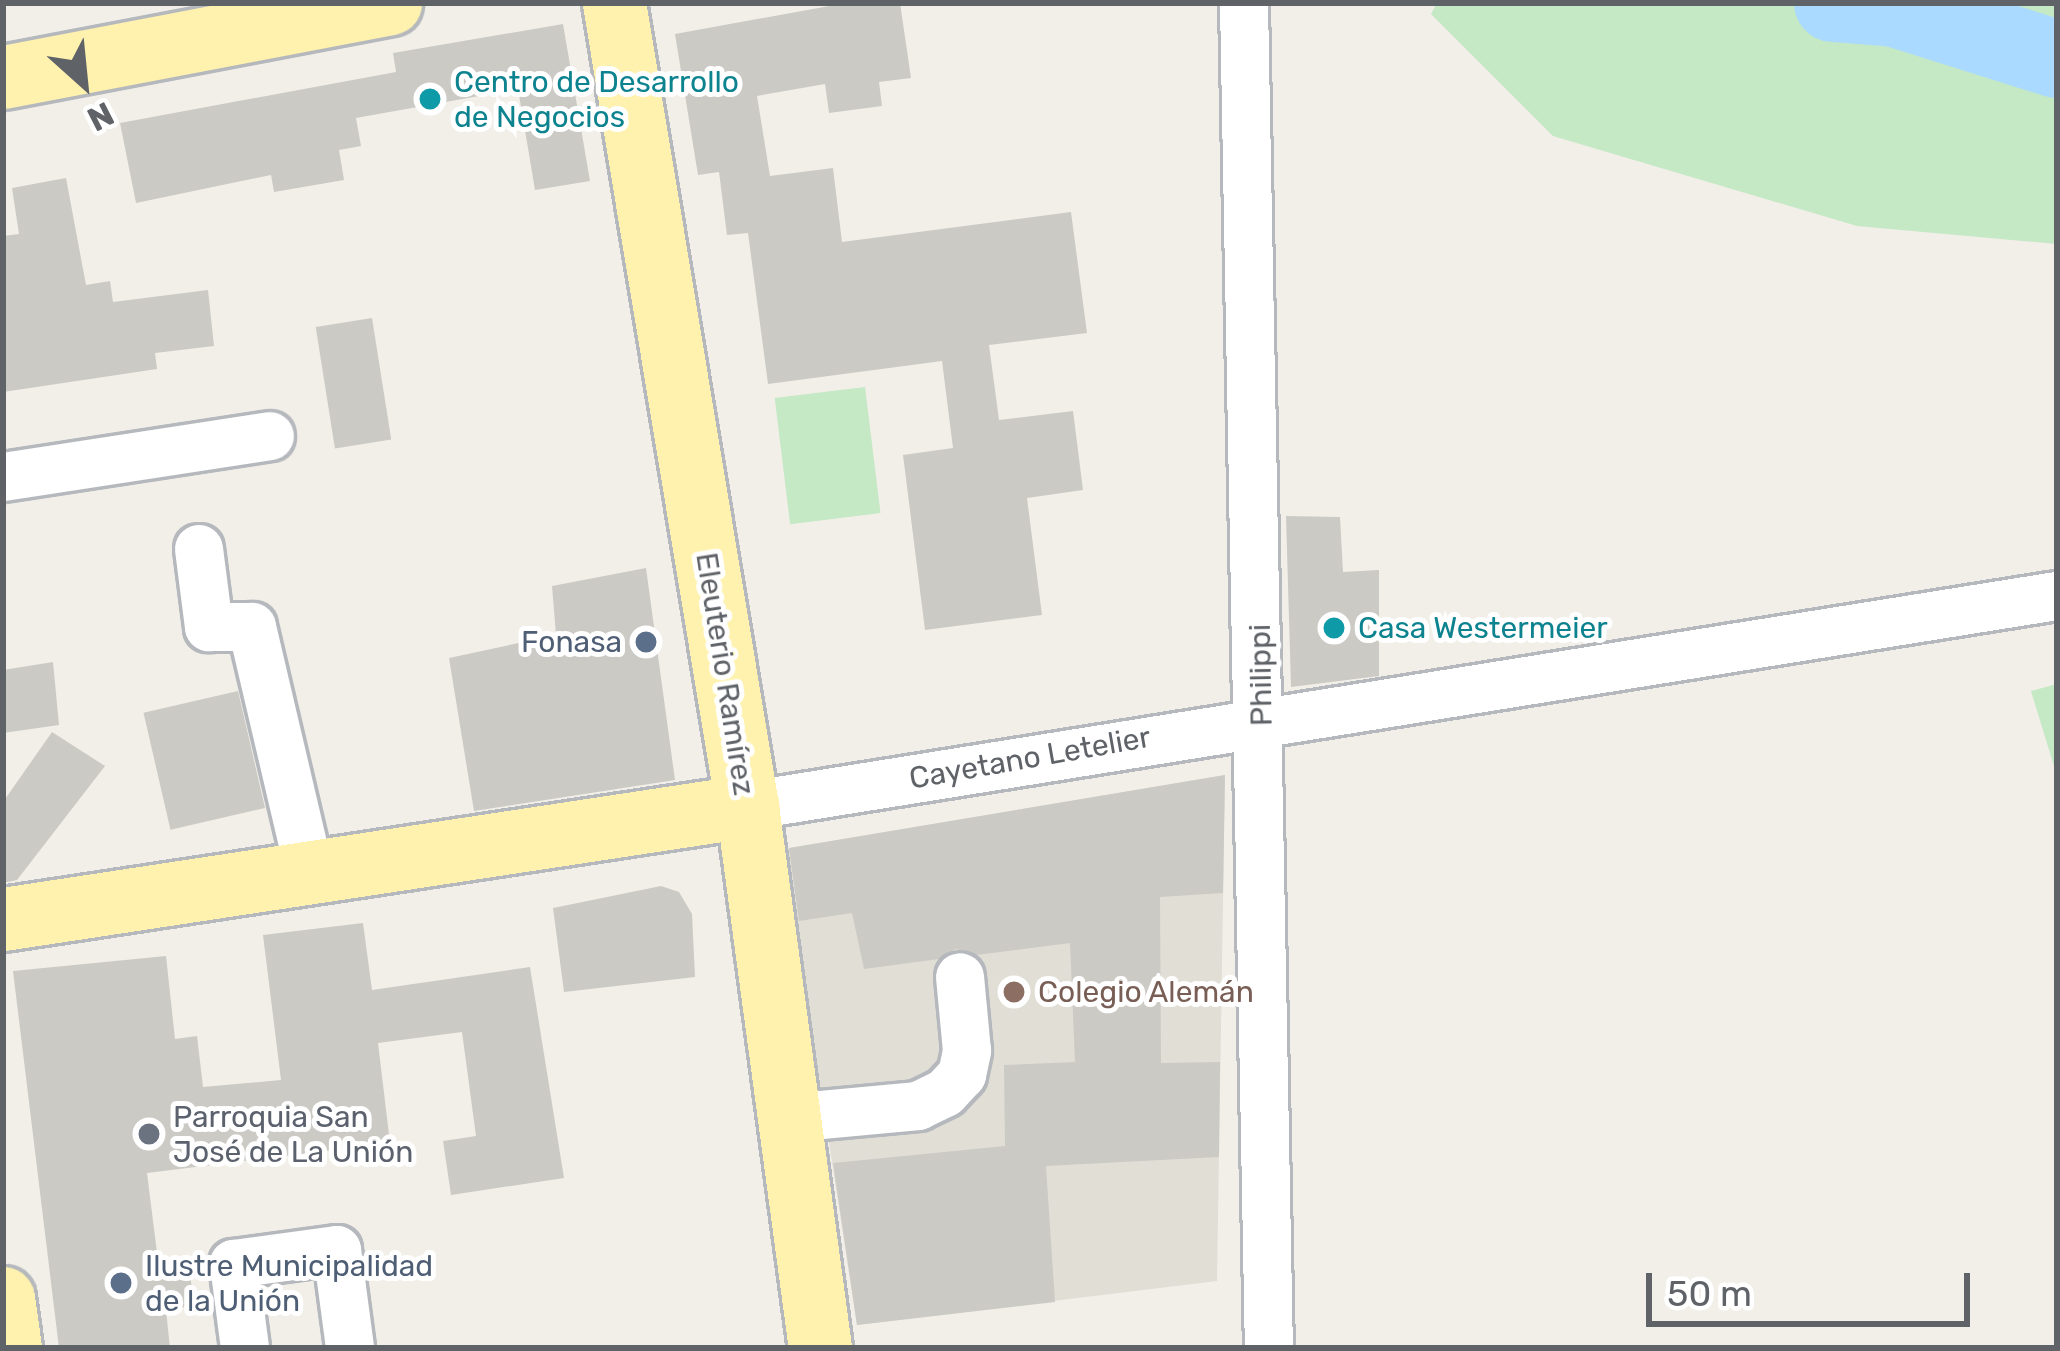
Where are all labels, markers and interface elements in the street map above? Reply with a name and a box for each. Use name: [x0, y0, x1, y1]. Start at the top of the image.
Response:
north arrow: [24, 24, 144, 144]
place label: Centro de Desarrollo de Negocios: [454, 64, 739, 134]
marker: Centro de Desarrollo de Negocios: [417, 86, 443, 112]
text: N: [81, 94, 120, 139]
street label: Eleuterio Ramírez: [688, 550, 762, 798]
place label: Casa Westermeier: [1358, 610, 1608, 646]
marker: Casa Westermeier: [1321, 615, 1347, 641]
place label: Fonasa: [521, 624, 622, 660]
street label: Philippi: [1242, 624, 1280, 726]
marker: Fonasa: [633, 629, 659, 655]
street label: Cayetano Letelier: [906, 719, 1154, 797]
place label: Colegio Alemán: [1038, 974, 1255, 1010]
marker: Colegio Alemán: [1001, 979, 1027, 1005]
place label: Parroquia San José de La Unión: [173, 1099, 413, 1170]
marker: Parroquia San José de La Unión: [136, 1121, 162, 1147]
place label: Ilustre Municipalidad de la Unión: [145, 1248, 433, 1318]
scale bar: [1652, 1249, 1976, 1323]
marker: Ilustre Municipalidad de la Unión: [108, 1270, 134, 1296]
text: 50 m: [1667, 1272, 1752, 1315]

